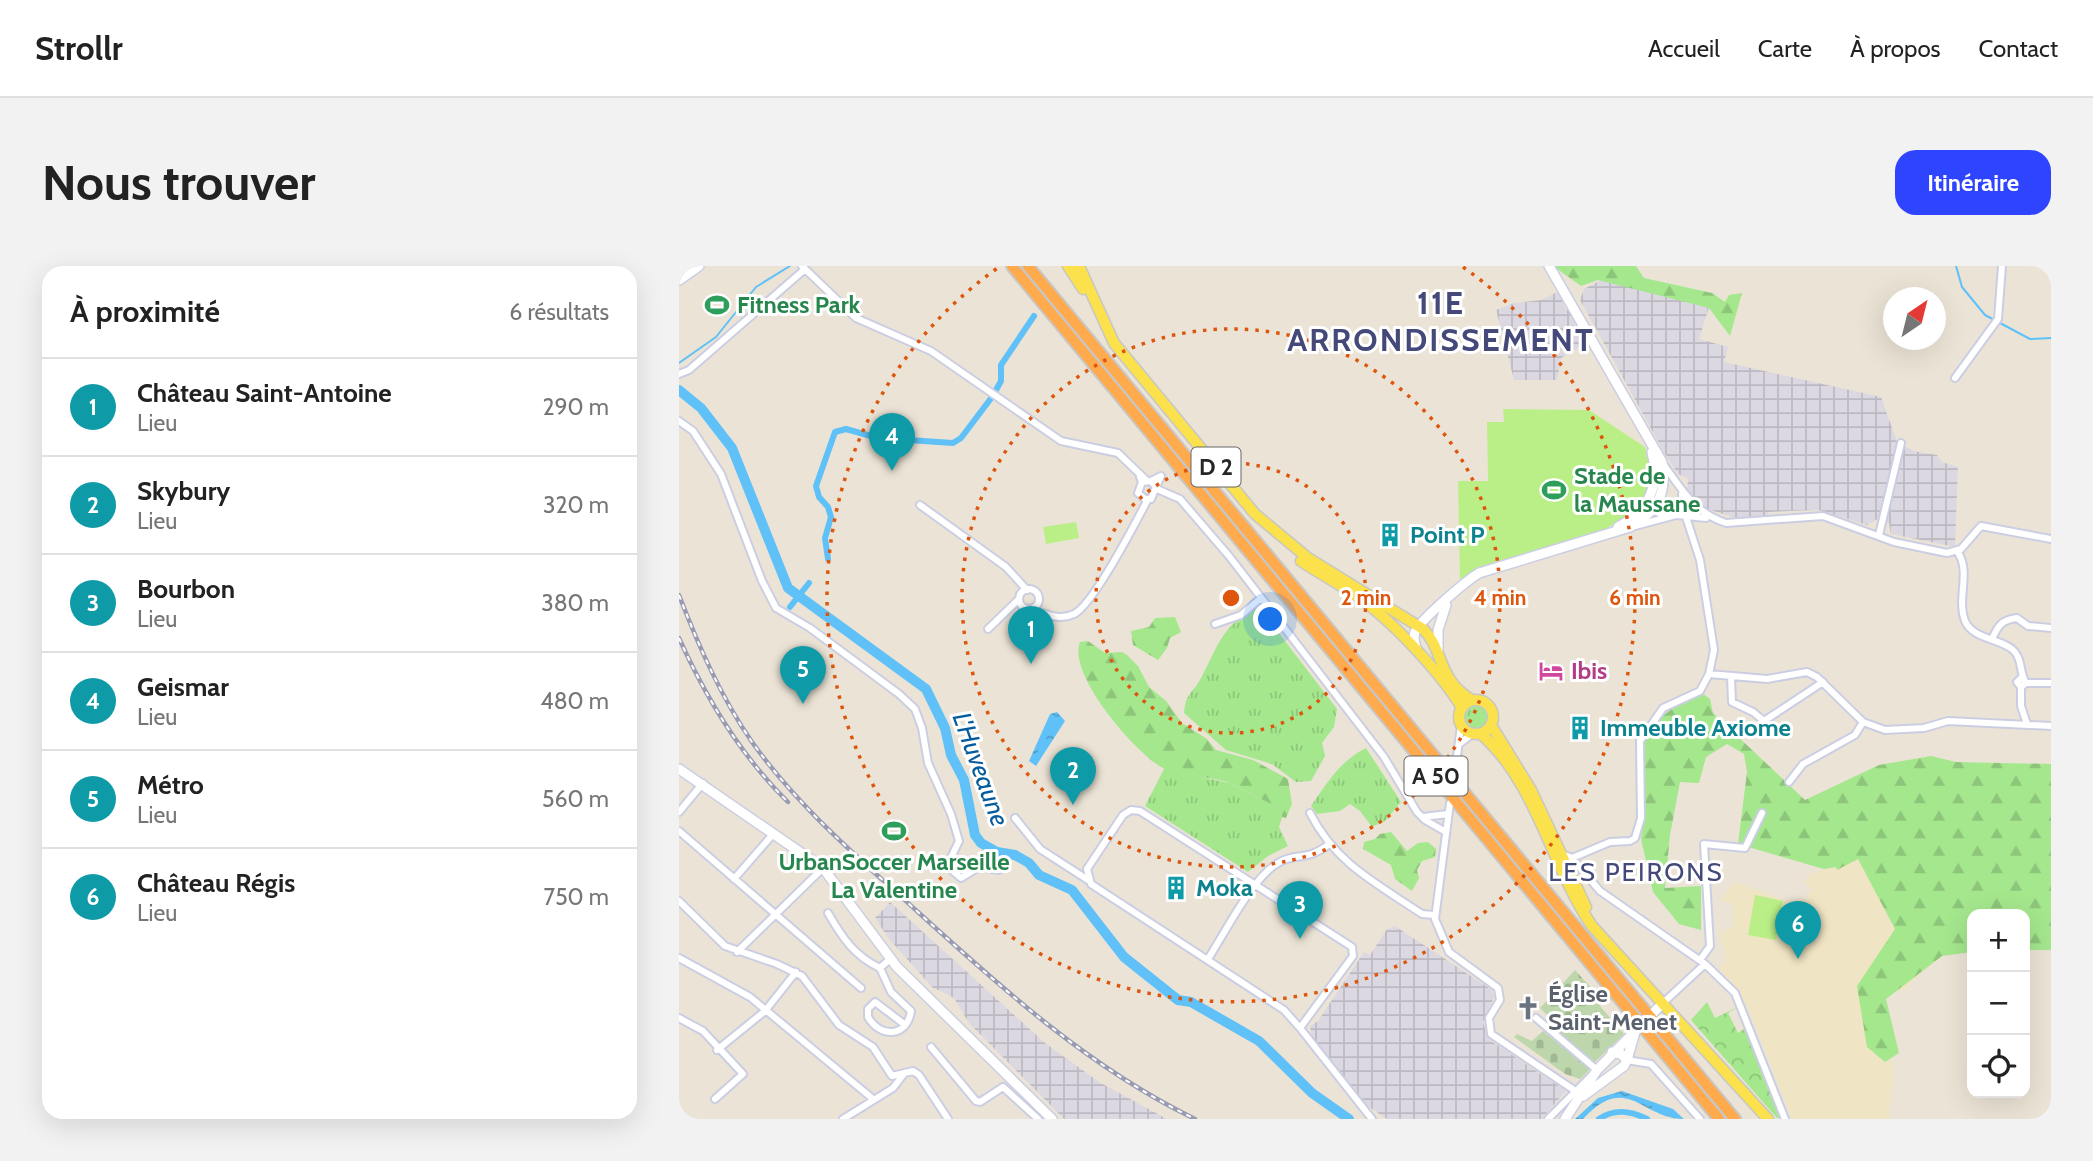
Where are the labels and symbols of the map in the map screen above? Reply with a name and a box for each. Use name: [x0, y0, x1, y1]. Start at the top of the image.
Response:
district label: 11E ARRONDISSEMENT: [1287, 283, 1595, 359]
north arrow: [1883, 287, 1946, 350]
place label: Fitness Park: [737, 290, 861, 319]
sports icon: Fitness Park: [703, 291, 731, 319]
pin: 4: [869, 413, 915, 471]
road number: D 2: [1191, 448, 1241, 486]
place label: Stade de la Maussane: [1574, 461, 1700, 518]
sports icon: Stade de la Maussane: [1540, 476, 1568, 504]
place label: Point P: [1410, 520, 1485, 549]
building icon: Point P: [1376, 521, 1404, 549]
text: 2 min: [1341, 585, 1391, 610]
text: 4 min: [1474, 585, 1526, 610]
text: 6 min: [1609, 585, 1661, 610]
centre of rings: [1219, 586, 1243, 610]
your location: [1253, 602, 1287, 636]
pin: 1: [1008, 606, 1054, 664]
pin: 5: [780, 646, 826, 704]
place label: Ibis: [1571, 656, 1607, 685]
hotel icon: Ibis: [1537, 657, 1565, 685]
water label: L'Huveaune: [946, 708, 1016, 830]
place label: Immeuble Axiome: [1600, 713, 1791, 742]
building icon: Immeuble Axiome: [1566, 714, 1594, 742]
pin: 2: [1050, 747, 1096, 805]
road number: A 50: [1405, 756, 1467, 796]
sports icon: UrbanSoccer Marseille La Valentine: [880, 817, 908, 845]
place label: UrbanSoccer Marseille La Valentine: [778, 847, 1010, 904]
district label: LES PEIRONS: [1548, 856, 1724, 888]
place label: Moka: [1196, 873, 1253, 902]
building icon: Moka: [1162, 874, 1190, 902]
pin: 3: [1277, 881, 1323, 939]
pin: 6: [1775, 901, 1821, 959]
place label: Église Saint-Menet: [1548, 979, 1677, 1036]
church icon: Église Saint-Menet: [1514, 994, 1542, 1022]

